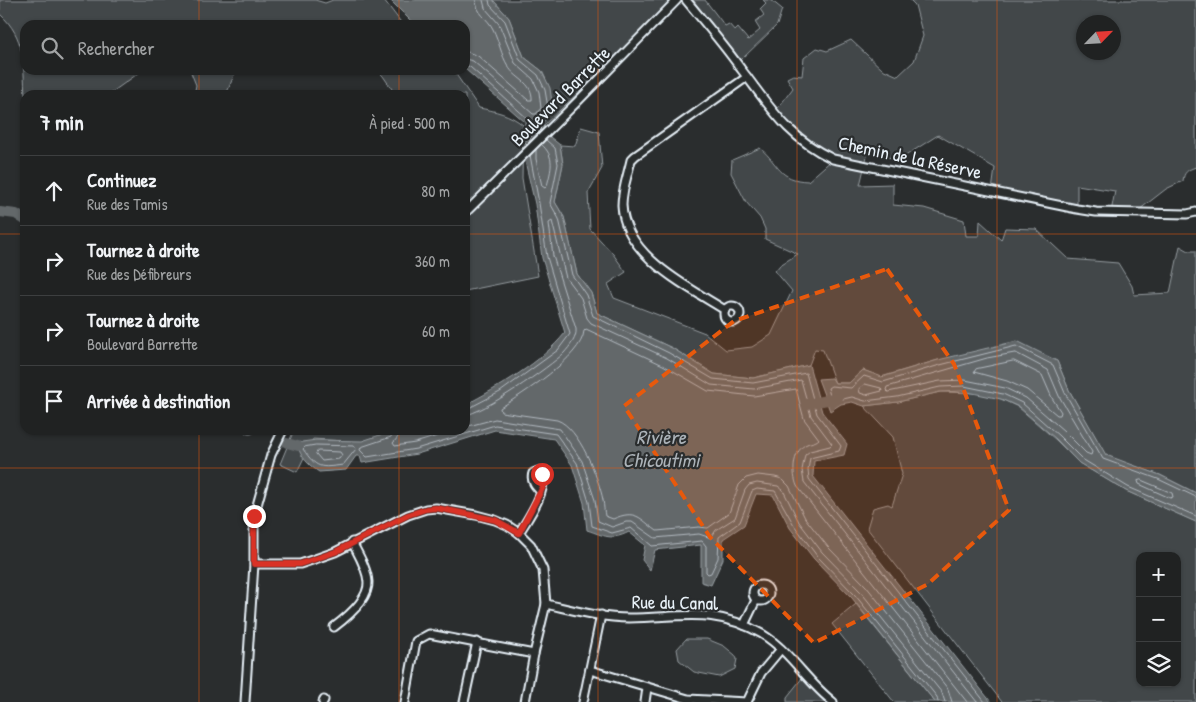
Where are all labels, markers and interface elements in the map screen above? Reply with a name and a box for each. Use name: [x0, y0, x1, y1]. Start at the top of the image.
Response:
north arrow: [1076, 15, 1121, 60]
search box: [20, 20, 470, 75]
icon: search: [38, 34, 66, 62]
text: Rechercher: [78, 35, 155, 61]
street label: Boulevard Barrette: [504, 40, 616, 152]
text: 7 min: [40, 108, 84, 137]
text: À pied · 500 m: [369, 112, 450, 134]
street label: Chemin de la Réserve: [836, 129, 984, 185]
text: Continuez: [87, 167, 156, 193]
icon: ahead: [40, 177, 68, 205]
text: 80 m: [421, 180, 450, 202]
text: Rue des Tamis: [87, 193, 168, 215]
text: Tournez à droite: [87, 237, 200, 263]
icon: right: [40, 247, 68, 275]
text: 360 m: [415, 250, 450, 272]
text: Rue des Défibreurs: [87, 263, 191, 285]
text: Tournez à droite: [87, 307, 200, 333]
icon: right: [40, 317, 68, 345]
text: 60 m: [422, 320, 450, 342]
text: Boulevard Barrette: [87, 333, 198, 355]
icon: arrive: [40, 387, 68, 415]
text: Arrivée à destination: [87, 388, 230, 414]
water label: Rivière Chicoutimi: [622, 423, 702, 473]
route start: [531, 463, 554, 486]
route end: [243, 505, 266, 528]
map controls: [1136, 552, 1181, 687]
button: +: [1136, 552, 1181, 597]
street label: Rue du Canal: [632, 588, 719, 616]
button: −: [1136, 597, 1181, 642]
button: layers: [1136, 642, 1181, 687]

